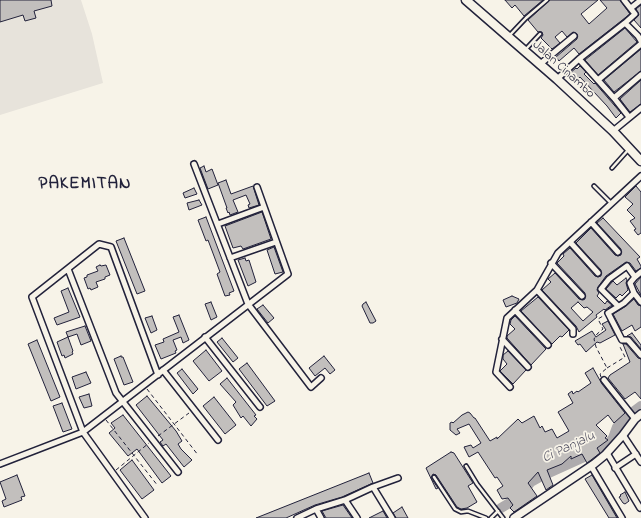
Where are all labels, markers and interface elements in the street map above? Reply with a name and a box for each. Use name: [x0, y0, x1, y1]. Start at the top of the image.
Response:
street label: Jalan Cinambo: [528, 38, 598, 102]
district label: PAKEMITAN: [39, 175, 131, 195]
water label: Ci Panjalu: [540, 429, 598, 467]

